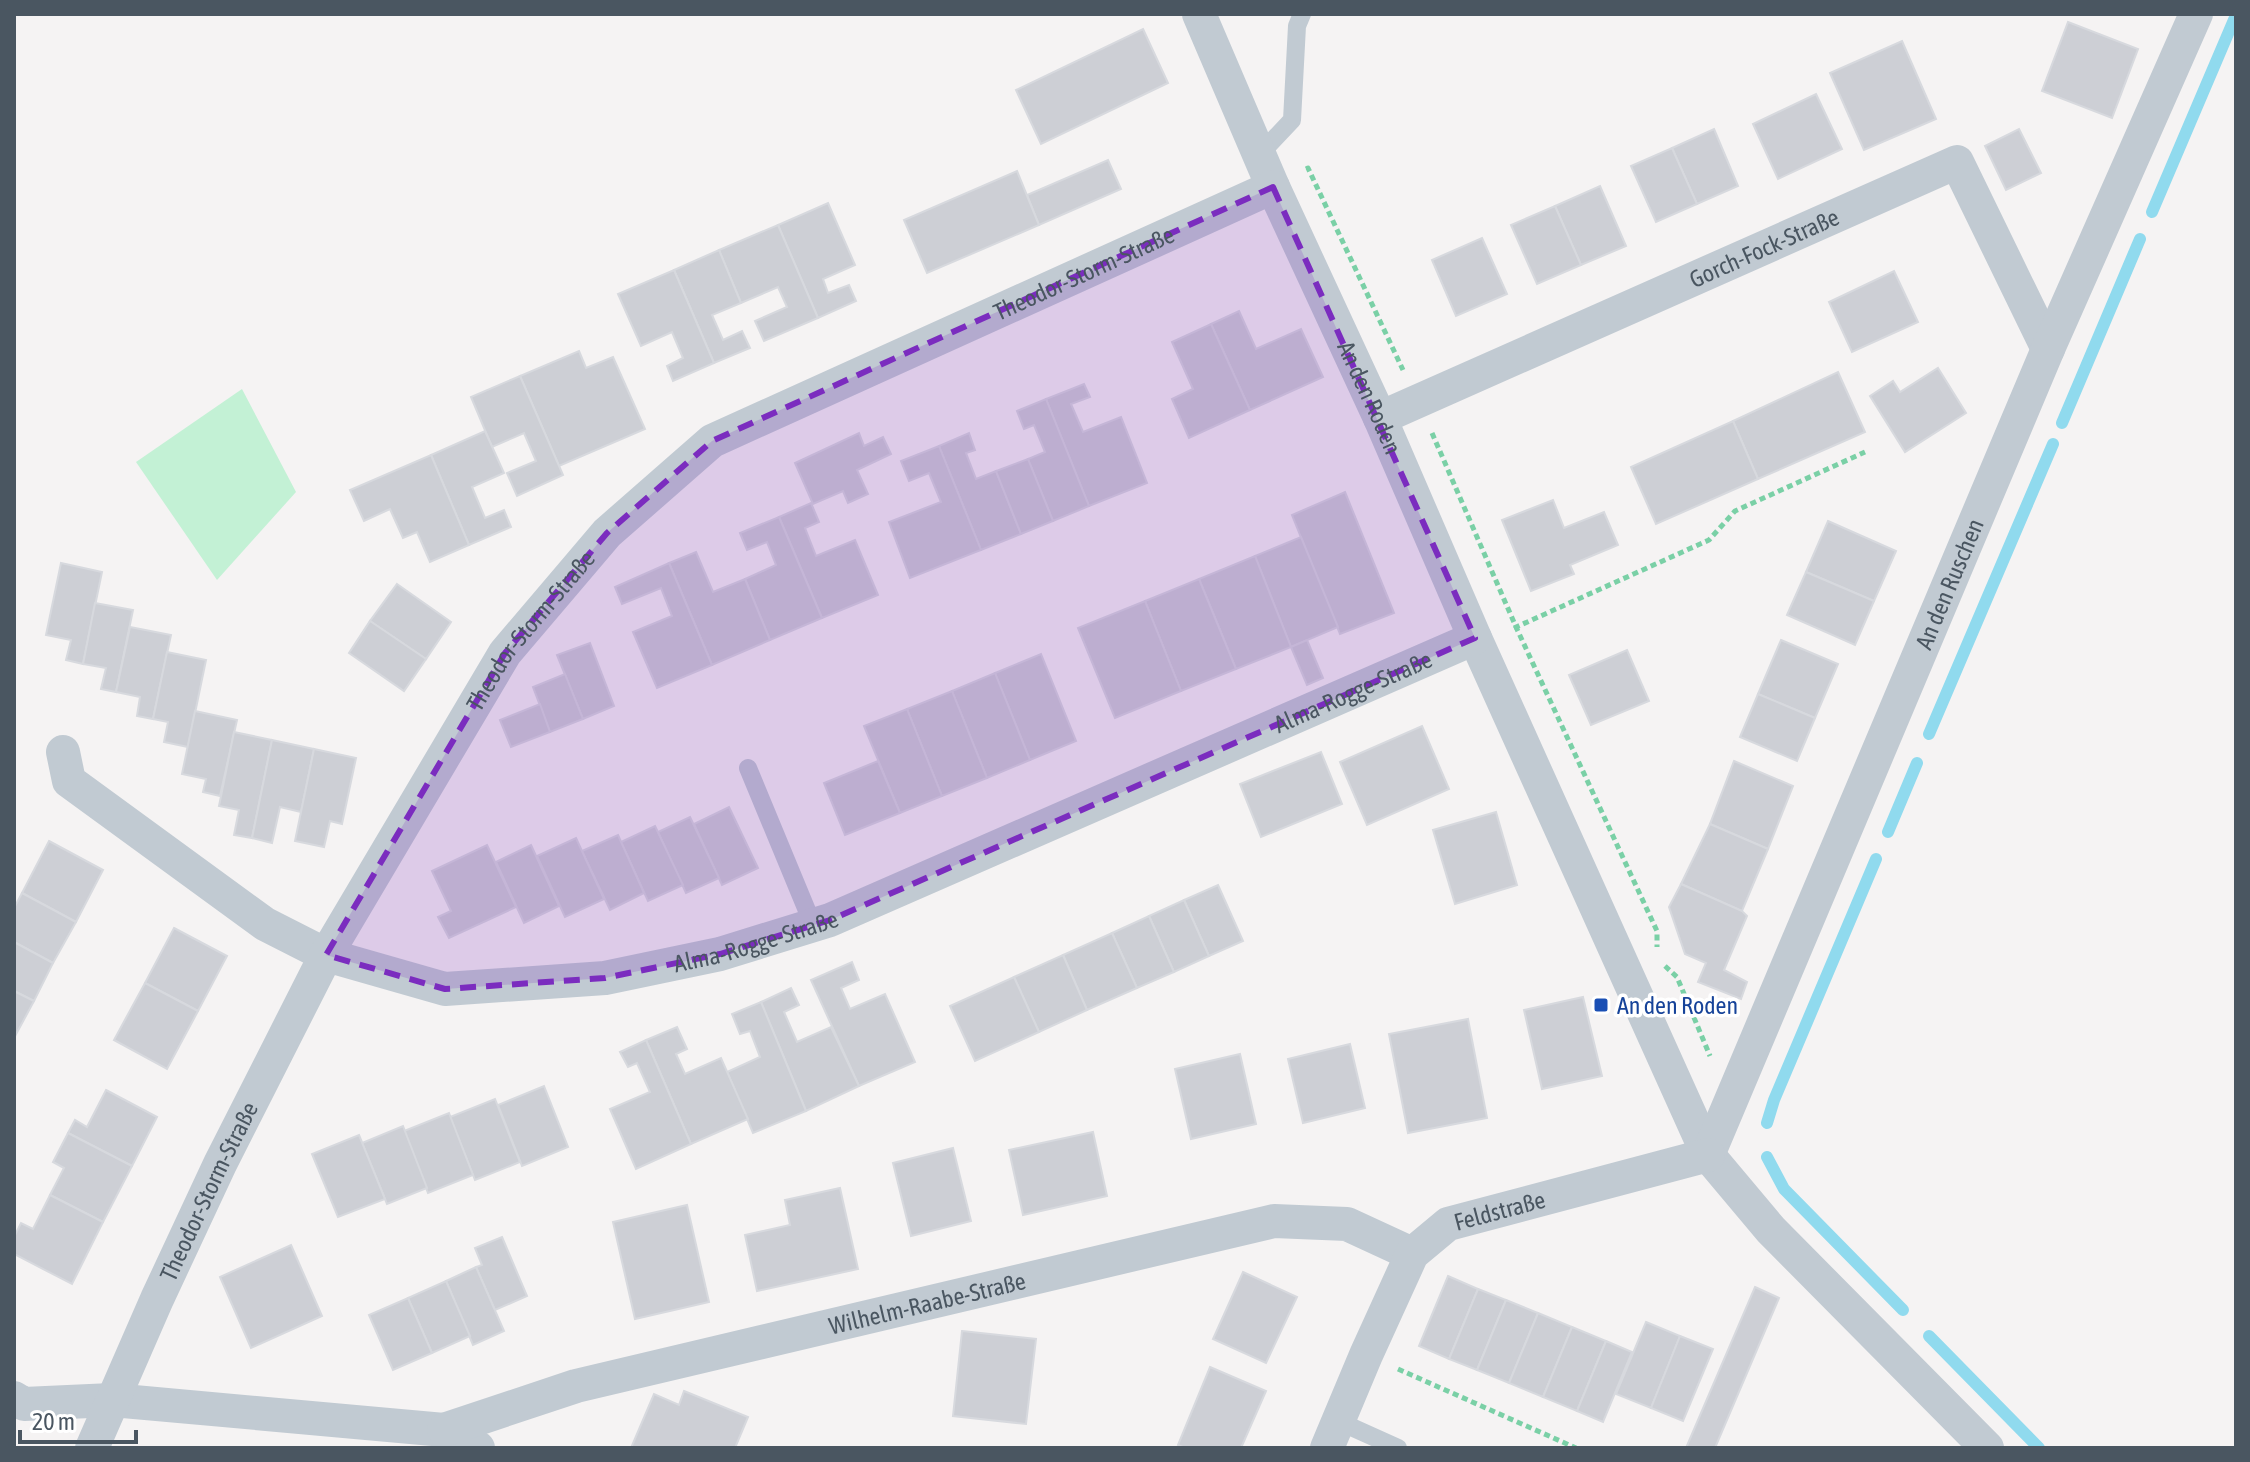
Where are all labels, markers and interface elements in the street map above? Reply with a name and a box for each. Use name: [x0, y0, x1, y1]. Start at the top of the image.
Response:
street label: Gorch-Fock-Straße: [1685, 203, 1843, 293]
street label: Theodor-Storm-Straße: [989, 220, 1178, 325]
street label: An den Roden: [1333, 337, 1407, 458]
street label: An den Ruschen: [1910, 514, 1988, 653]
street label: Theodor-Storm-Straße: [461, 545, 600, 715]
street label: Alma-Rogge-Straße: [1270, 645, 1436, 738]
street label: Alma-Rogge-Straße: [671, 905, 842, 977]
place label: An den Roden: [1617, 992, 1738, 1019]
marker: An den Roden: [1592, 996, 1610, 1014]
street label: Theodor-Storm-Straße: [154, 1097, 263, 1285]
street label: Feldstraße: [1451, 1185, 1548, 1235]
street label: Wilhelm-Raabe-Straße: [826, 1267, 1028, 1339]
scale bar: [20, 1394, 136, 1444]
text: 20 m: [32, 1408, 75, 1435]

